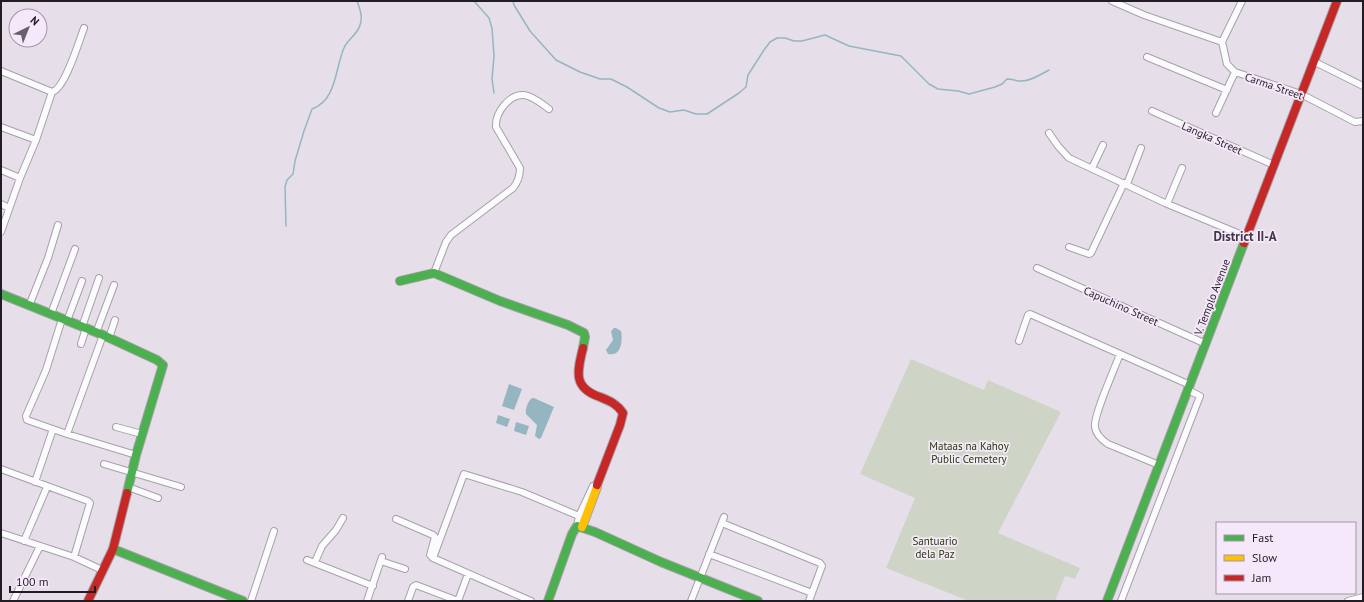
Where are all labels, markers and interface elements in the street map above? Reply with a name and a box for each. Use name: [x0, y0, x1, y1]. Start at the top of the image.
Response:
north arrow: [8, 8, 48, 48]
text: N: [27, 13, 42, 28]
street label: Carma Street: [1243, 69, 1305, 103]
street label: Langka Street: [1180, 118, 1245, 158]
district label: District II-A: [1213, 228, 1277, 245]
street label: V. Templo Avenue: [1191, 257, 1233, 338]
street label: Capuchino Street: [1081, 283, 1161, 329]
park label: Mataas na Kahoy Public Cemetery: [929, 439, 1010, 466]
legend: [1216, 522, 1356, 594]
text: Fast: [1252, 530, 1273, 545]
park label: Santuario dela Paz: [912, 534, 958, 561]
text: Slow: [1252, 550, 1277, 565]
scale bar: [10, 568, 95, 594]
text: Jam: [1251, 570, 1271, 585]
text: 100 m: [16, 574, 49, 589]

